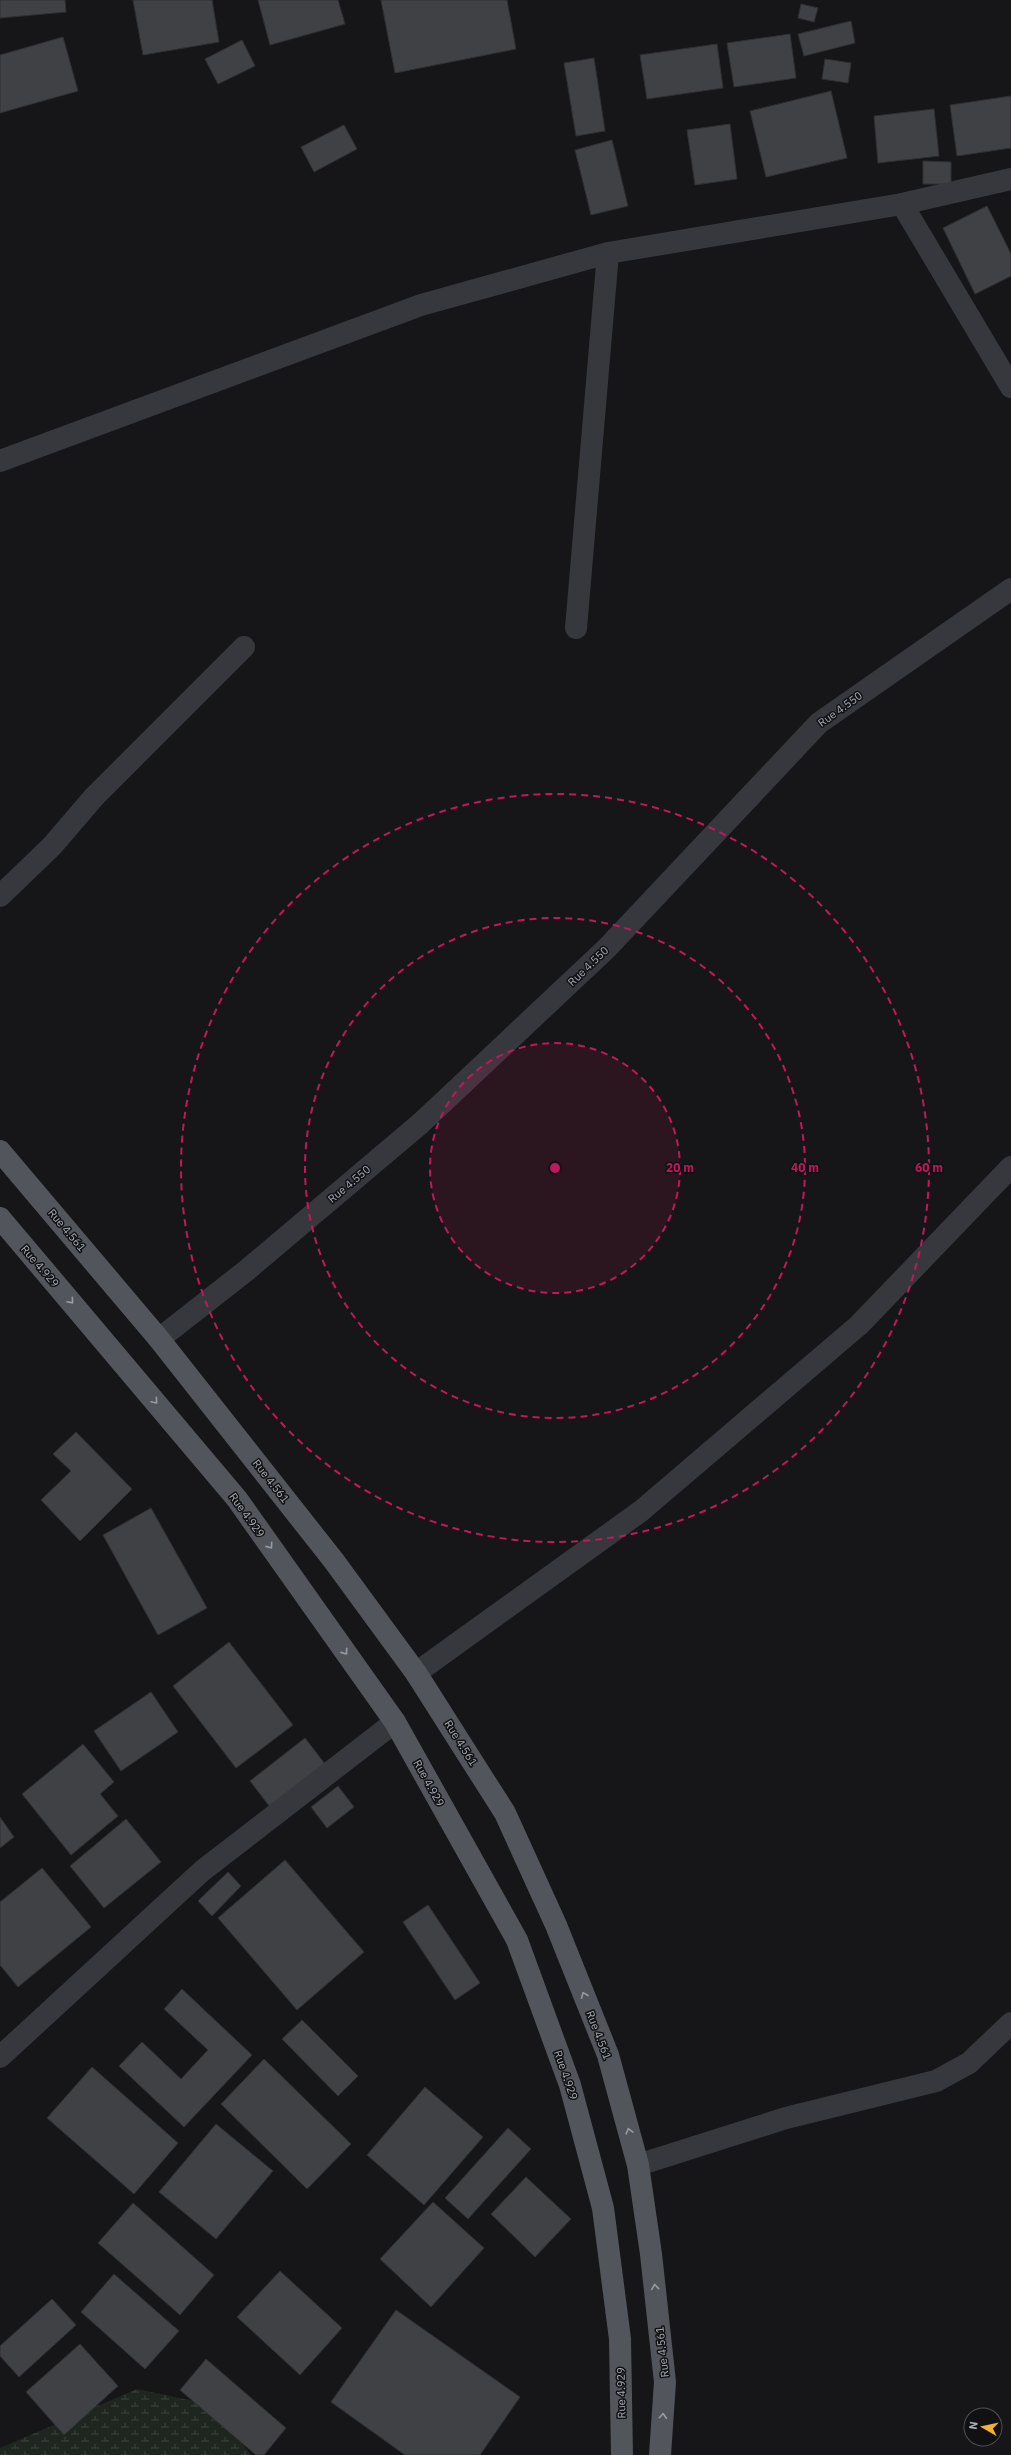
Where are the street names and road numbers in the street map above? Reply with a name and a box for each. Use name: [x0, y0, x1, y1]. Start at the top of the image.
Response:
street label: Rue 4.550: [815, 688, 865, 730]
street label: Rue 4.550: [565, 943, 611, 989]
street label: Rue 4.550: [325, 1162, 373, 1206]
street label: Rue 4.561: [45, 1206, 89, 1254]
street label: Rue 4.929: [18, 1242, 62, 1290]
street label: Rue 4.561: [250, 1456, 293, 1506]
street label: Rue 4.929: [226, 1490, 268, 1540]
street label: Rue 4.561: [441, 1718, 481, 1769]
street label: Rue 4.929: [410, 1757, 448, 1809]
street label: Rue 4.561: [583, 2009, 615, 2062]
street label: Rue 4.929: [551, 2048, 581, 2102]
street label: Rue 4.561: [652, 2325, 672, 2378]
street label: Rue 4.929: [614, 2367, 628, 2419]

